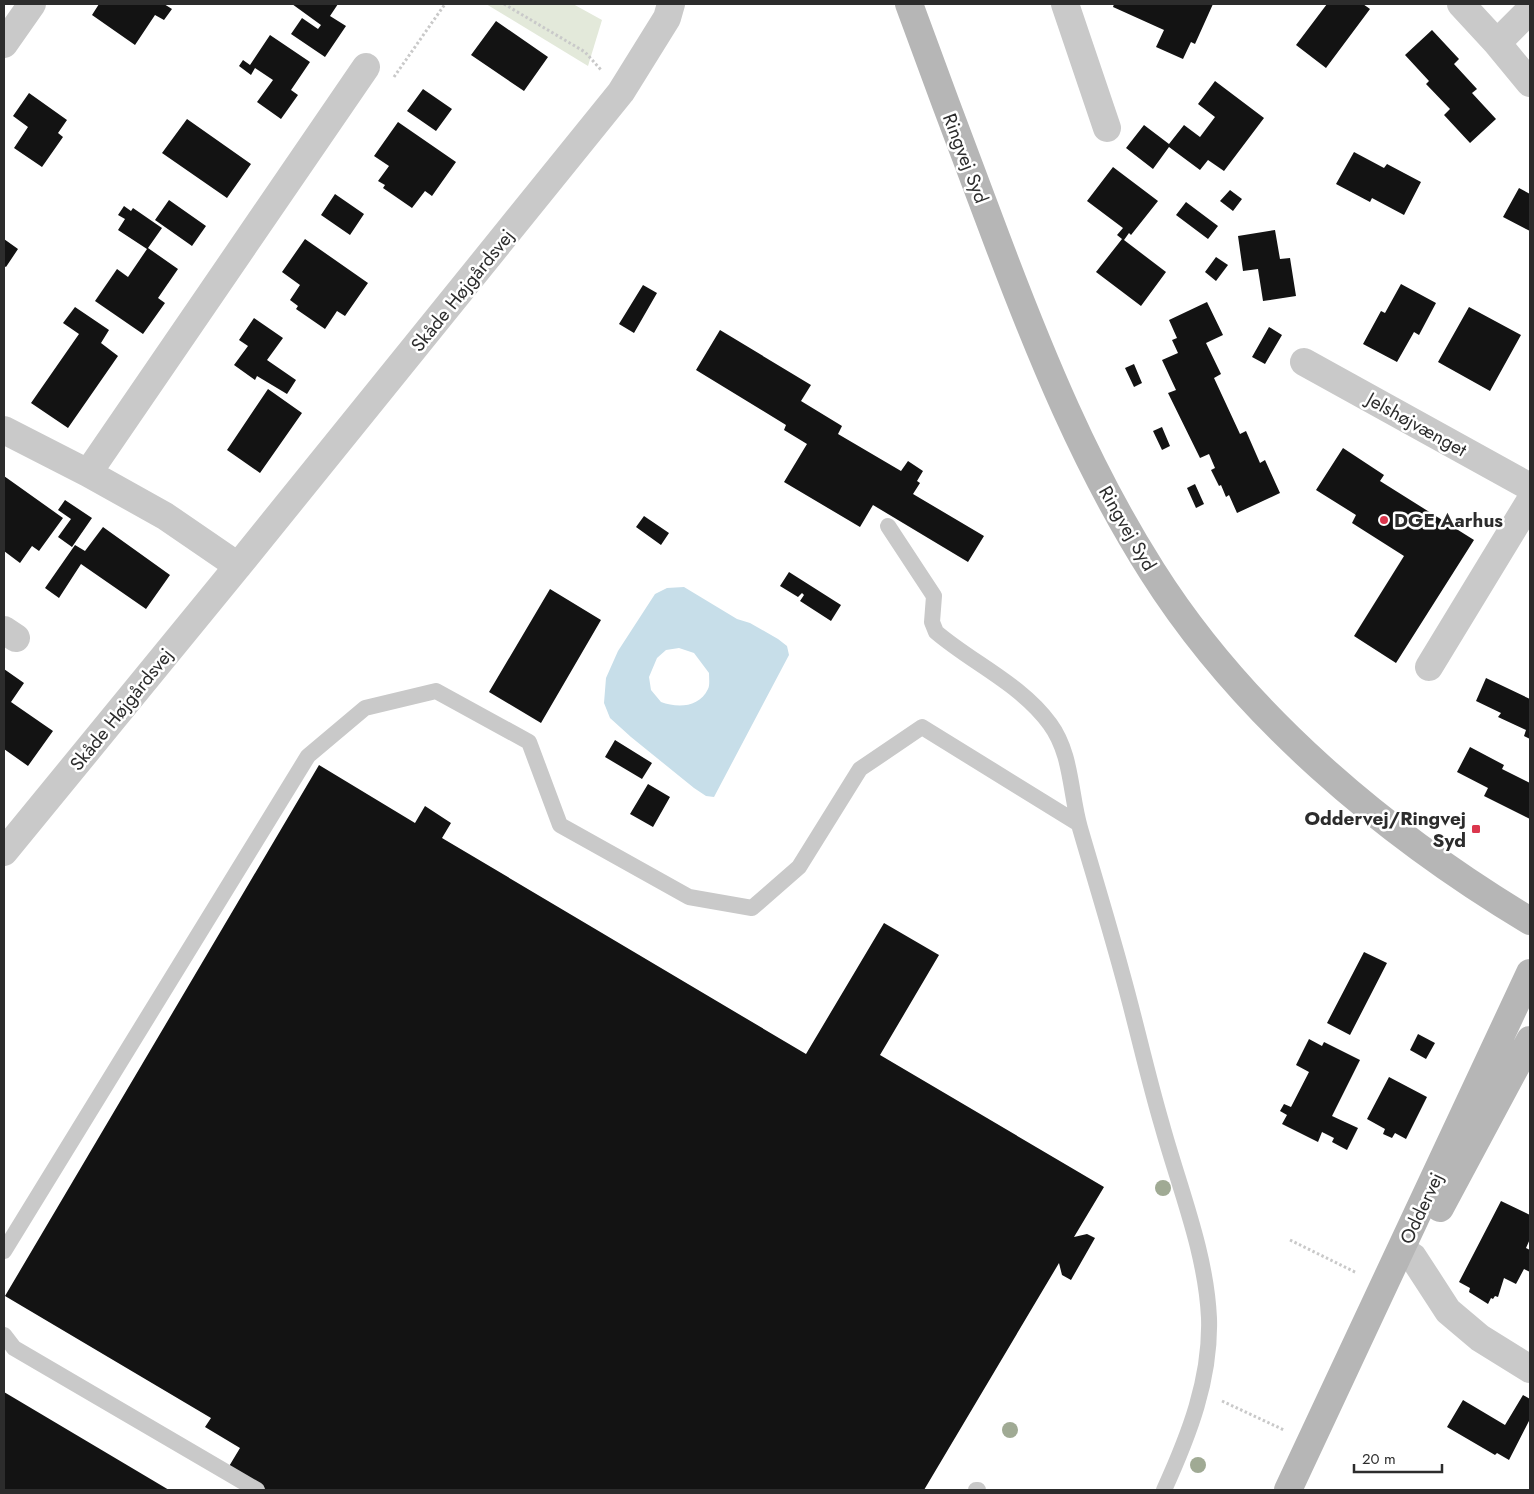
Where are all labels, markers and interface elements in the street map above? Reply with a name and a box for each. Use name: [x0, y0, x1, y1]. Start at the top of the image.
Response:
street label: Ringvej Syd: [936, 109, 995, 207]
street label: Skåde Højgårdsvej: [405, 223, 520, 357]
street label: Jelshøjvænget: [1359, 384, 1472, 463]
street label: Ringvej Syd: [1092, 481, 1163, 576]
place label: DGE Aarhus: [1394, 507, 1503, 534]
marker: DGE Aarhus: [1378, 514, 1390, 526]
street label: Skåde Højgårdsvej: [64, 642, 179, 776]
place label: Oddervej/Ringvej Syd: [1305, 805, 1466, 854]
marker: Oddervej/Ringvej Syd: [1470, 823, 1482, 835]
street label: Oddervej: [1393, 1168, 1450, 1248]
scale bar: [1354, 1442, 1442, 1474]
text: 20 m: [1362, 1448, 1396, 1470]

